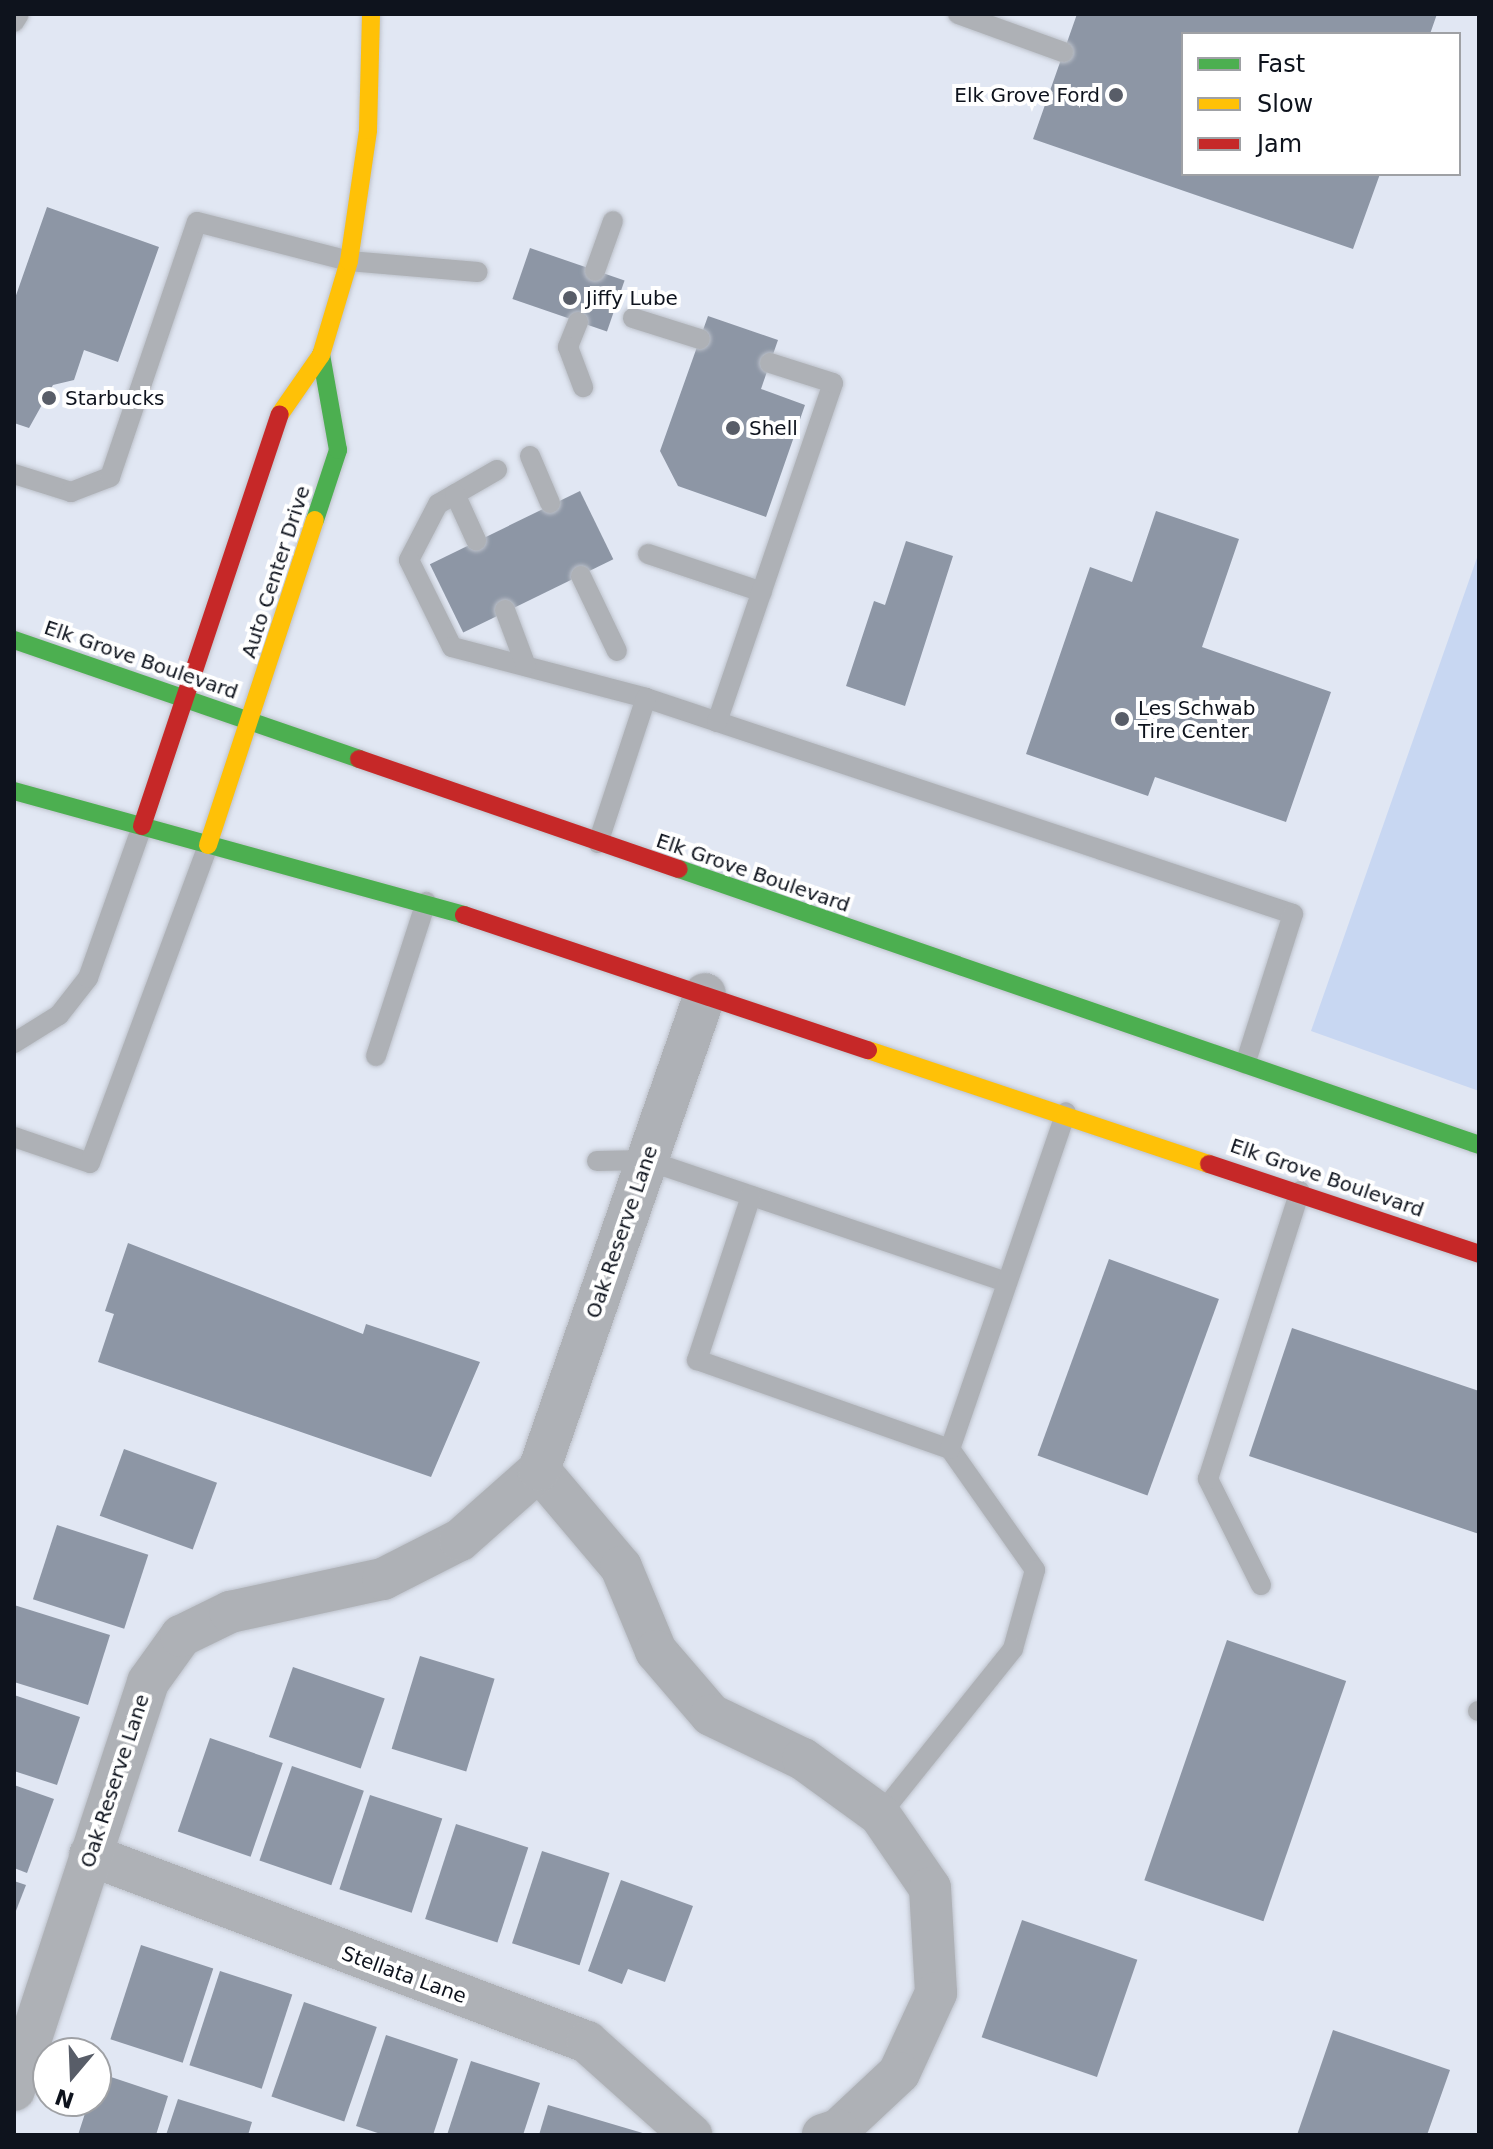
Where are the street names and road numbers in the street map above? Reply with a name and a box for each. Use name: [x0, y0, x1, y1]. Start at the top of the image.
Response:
street label: Auto Center Drive: [237, 483, 315, 661]
street label: Elk Grove Boulevard: [41, 616, 241, 704]
street label: Elk Grove Boulevard: [653, 829, 853, 917]
street label: Elk Grove Boulevard: [1227, 1134, 1427, 1222]
street label: Oak Reserve Lane: [581, 1142, 663, 1322]
street label: Oak Reserve Lane: [76, 1691, 154, 1871]
street label: Stellata Lane: [338, 1941, 470, 2009]

